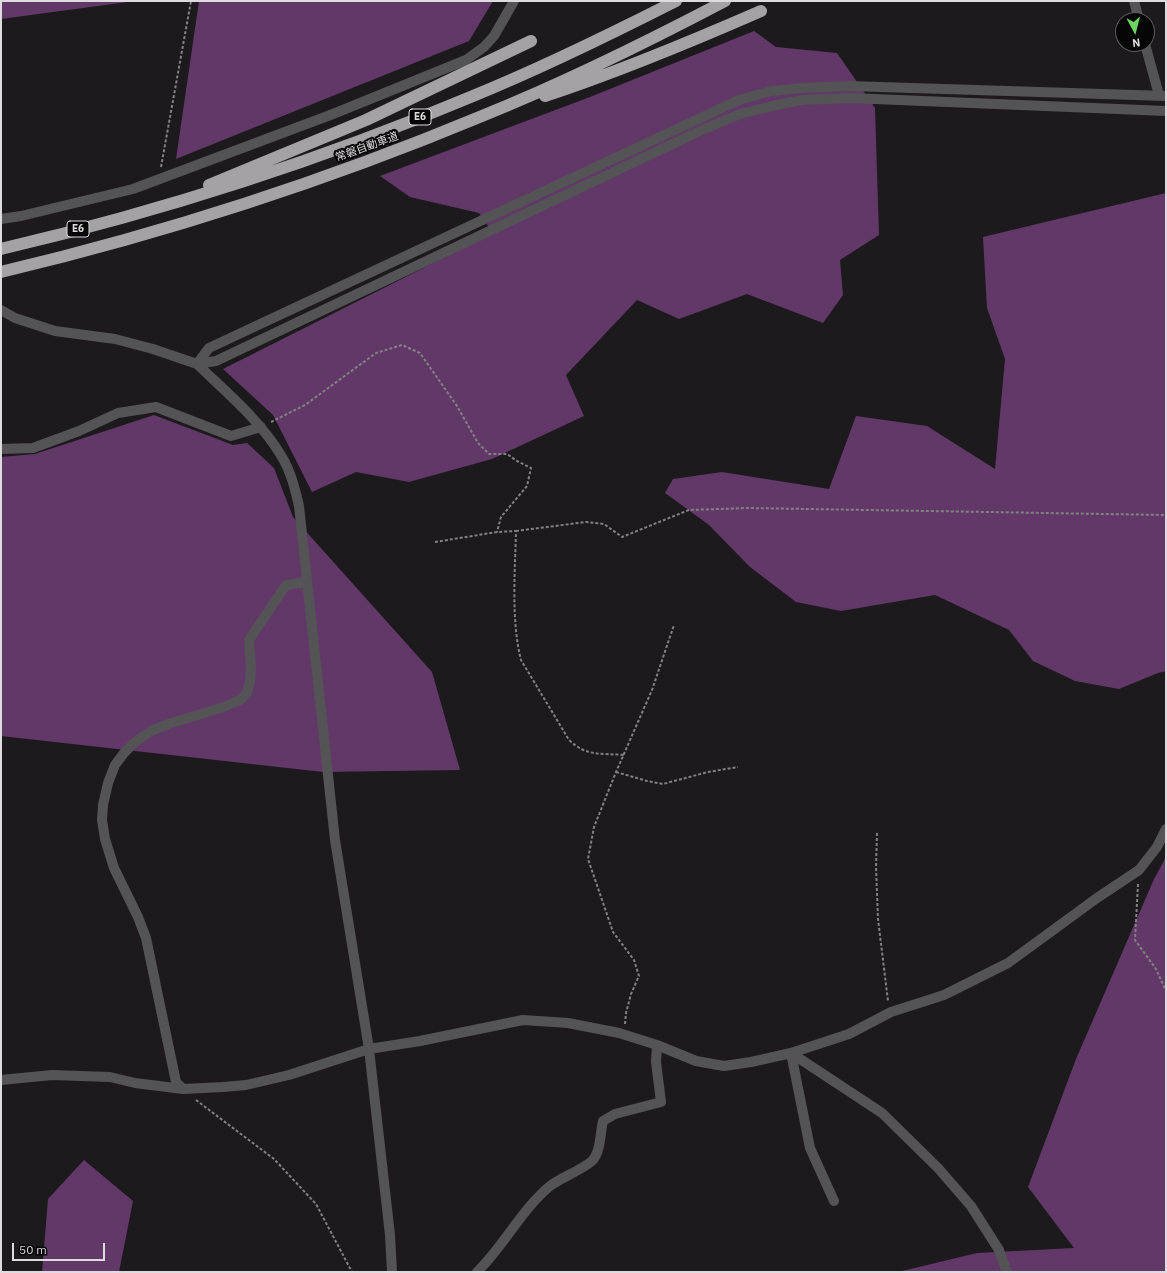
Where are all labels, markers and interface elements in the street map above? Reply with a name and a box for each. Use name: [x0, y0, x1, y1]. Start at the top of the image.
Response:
north arrow: [1115, 12, 1155, 52]
text: N: [1132, 35, 1141, 50]
road number: E6: [409, 109, 431, 125]
street label: 常磐自動車道: [334, 130, 400, 164]
road number: E6: [67, 221, 89, 237]
scale bar: [14, 1235, 107, 1261]
text: 50 m: [19, 1242, 47, 1257]

